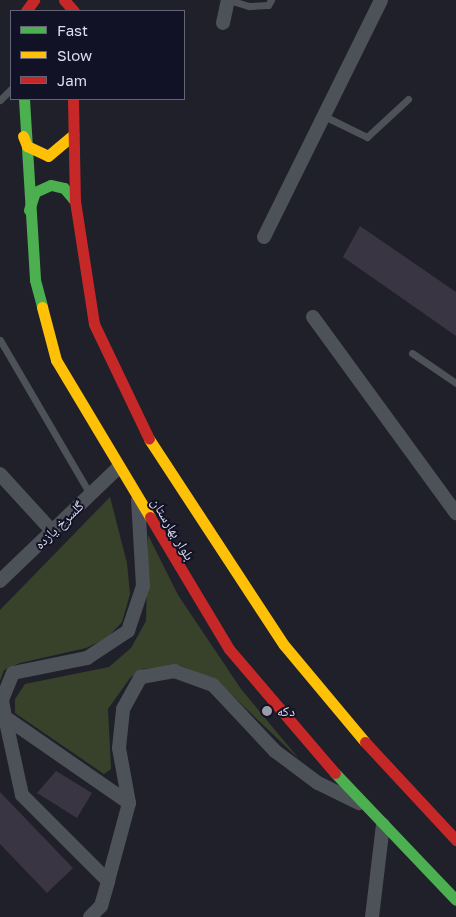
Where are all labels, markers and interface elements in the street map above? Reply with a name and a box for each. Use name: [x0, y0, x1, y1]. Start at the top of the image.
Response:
legend: [10, 10, 185, 100]
text: Fast: [57, 21, 88, 39]
text: Slow: [57, 46, 92, 64]
text: Jam: [57, 71, 87, 89]
street label: بلوار بهارستان: [148, 495, 198, 563]
street label: گلسرخ یازده: [31, 497, 87, 553]
place label: دکه: [277, 703, 295, 719]
marker: دکه: [261, 705, 273, 717]

